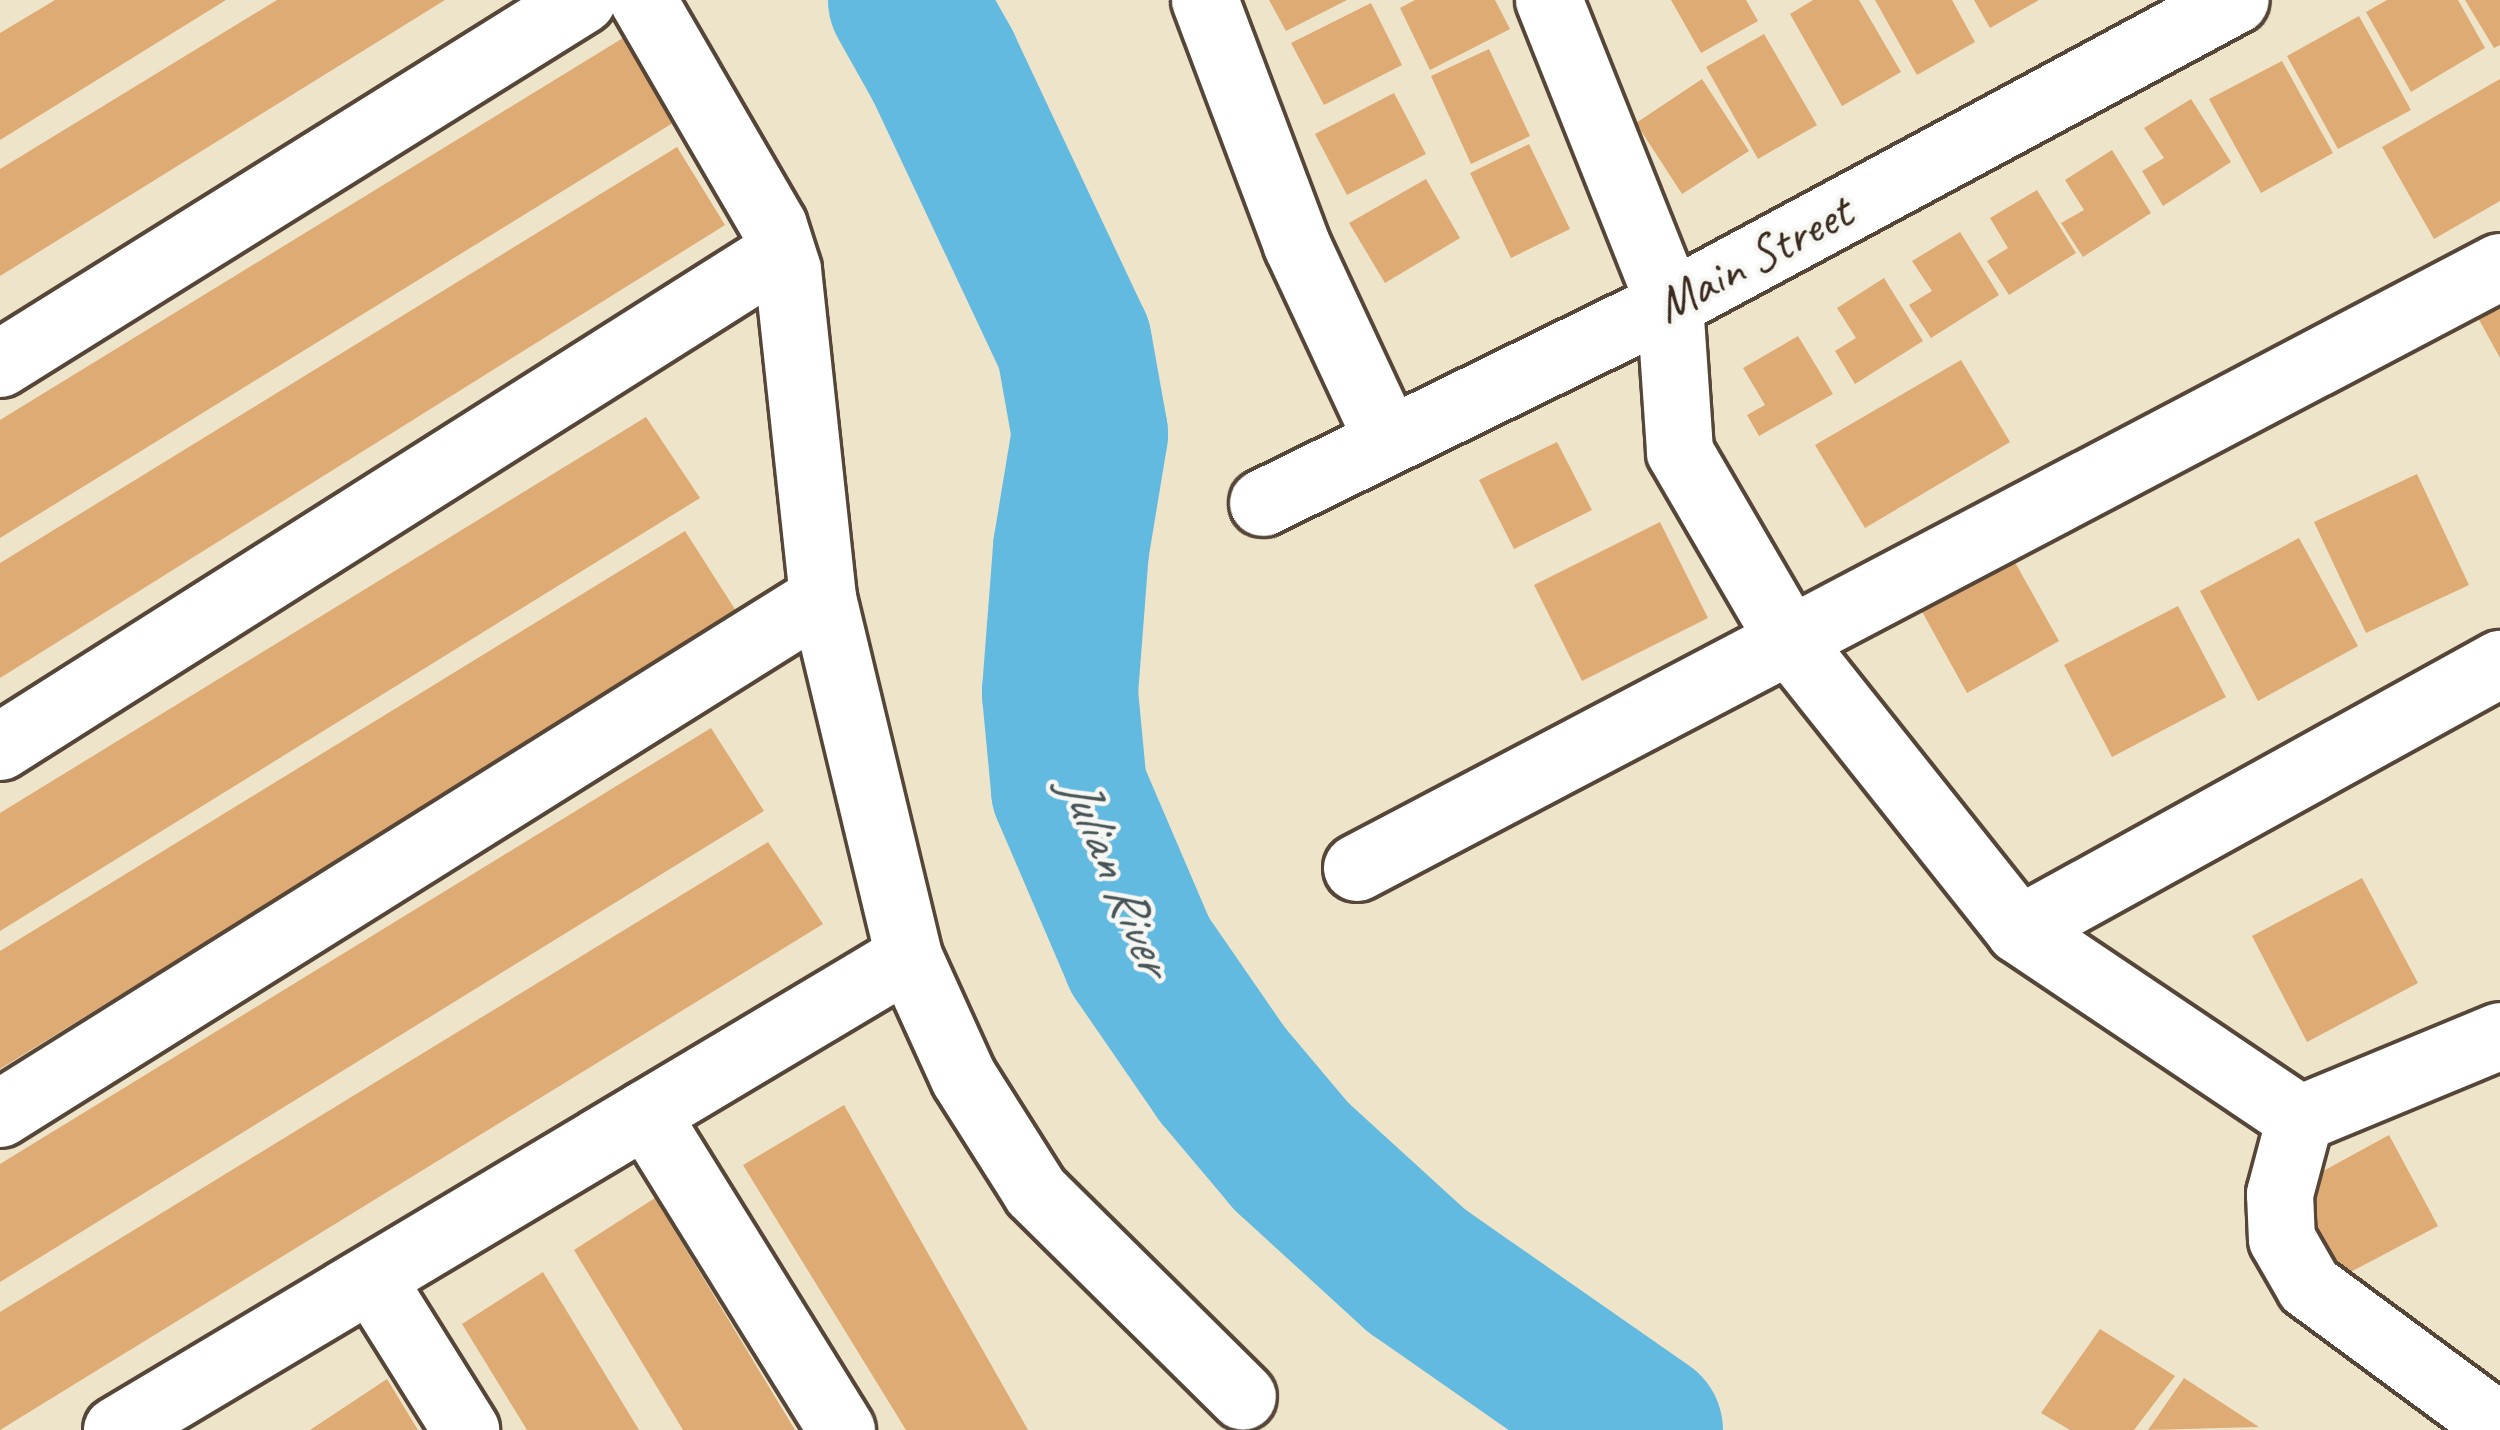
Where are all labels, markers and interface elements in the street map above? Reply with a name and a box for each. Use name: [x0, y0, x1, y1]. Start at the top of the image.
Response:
street label: Main Street: [1644, 181, 1862, 335]
water label: Julian River: [1046, 765, 1188, 983]

